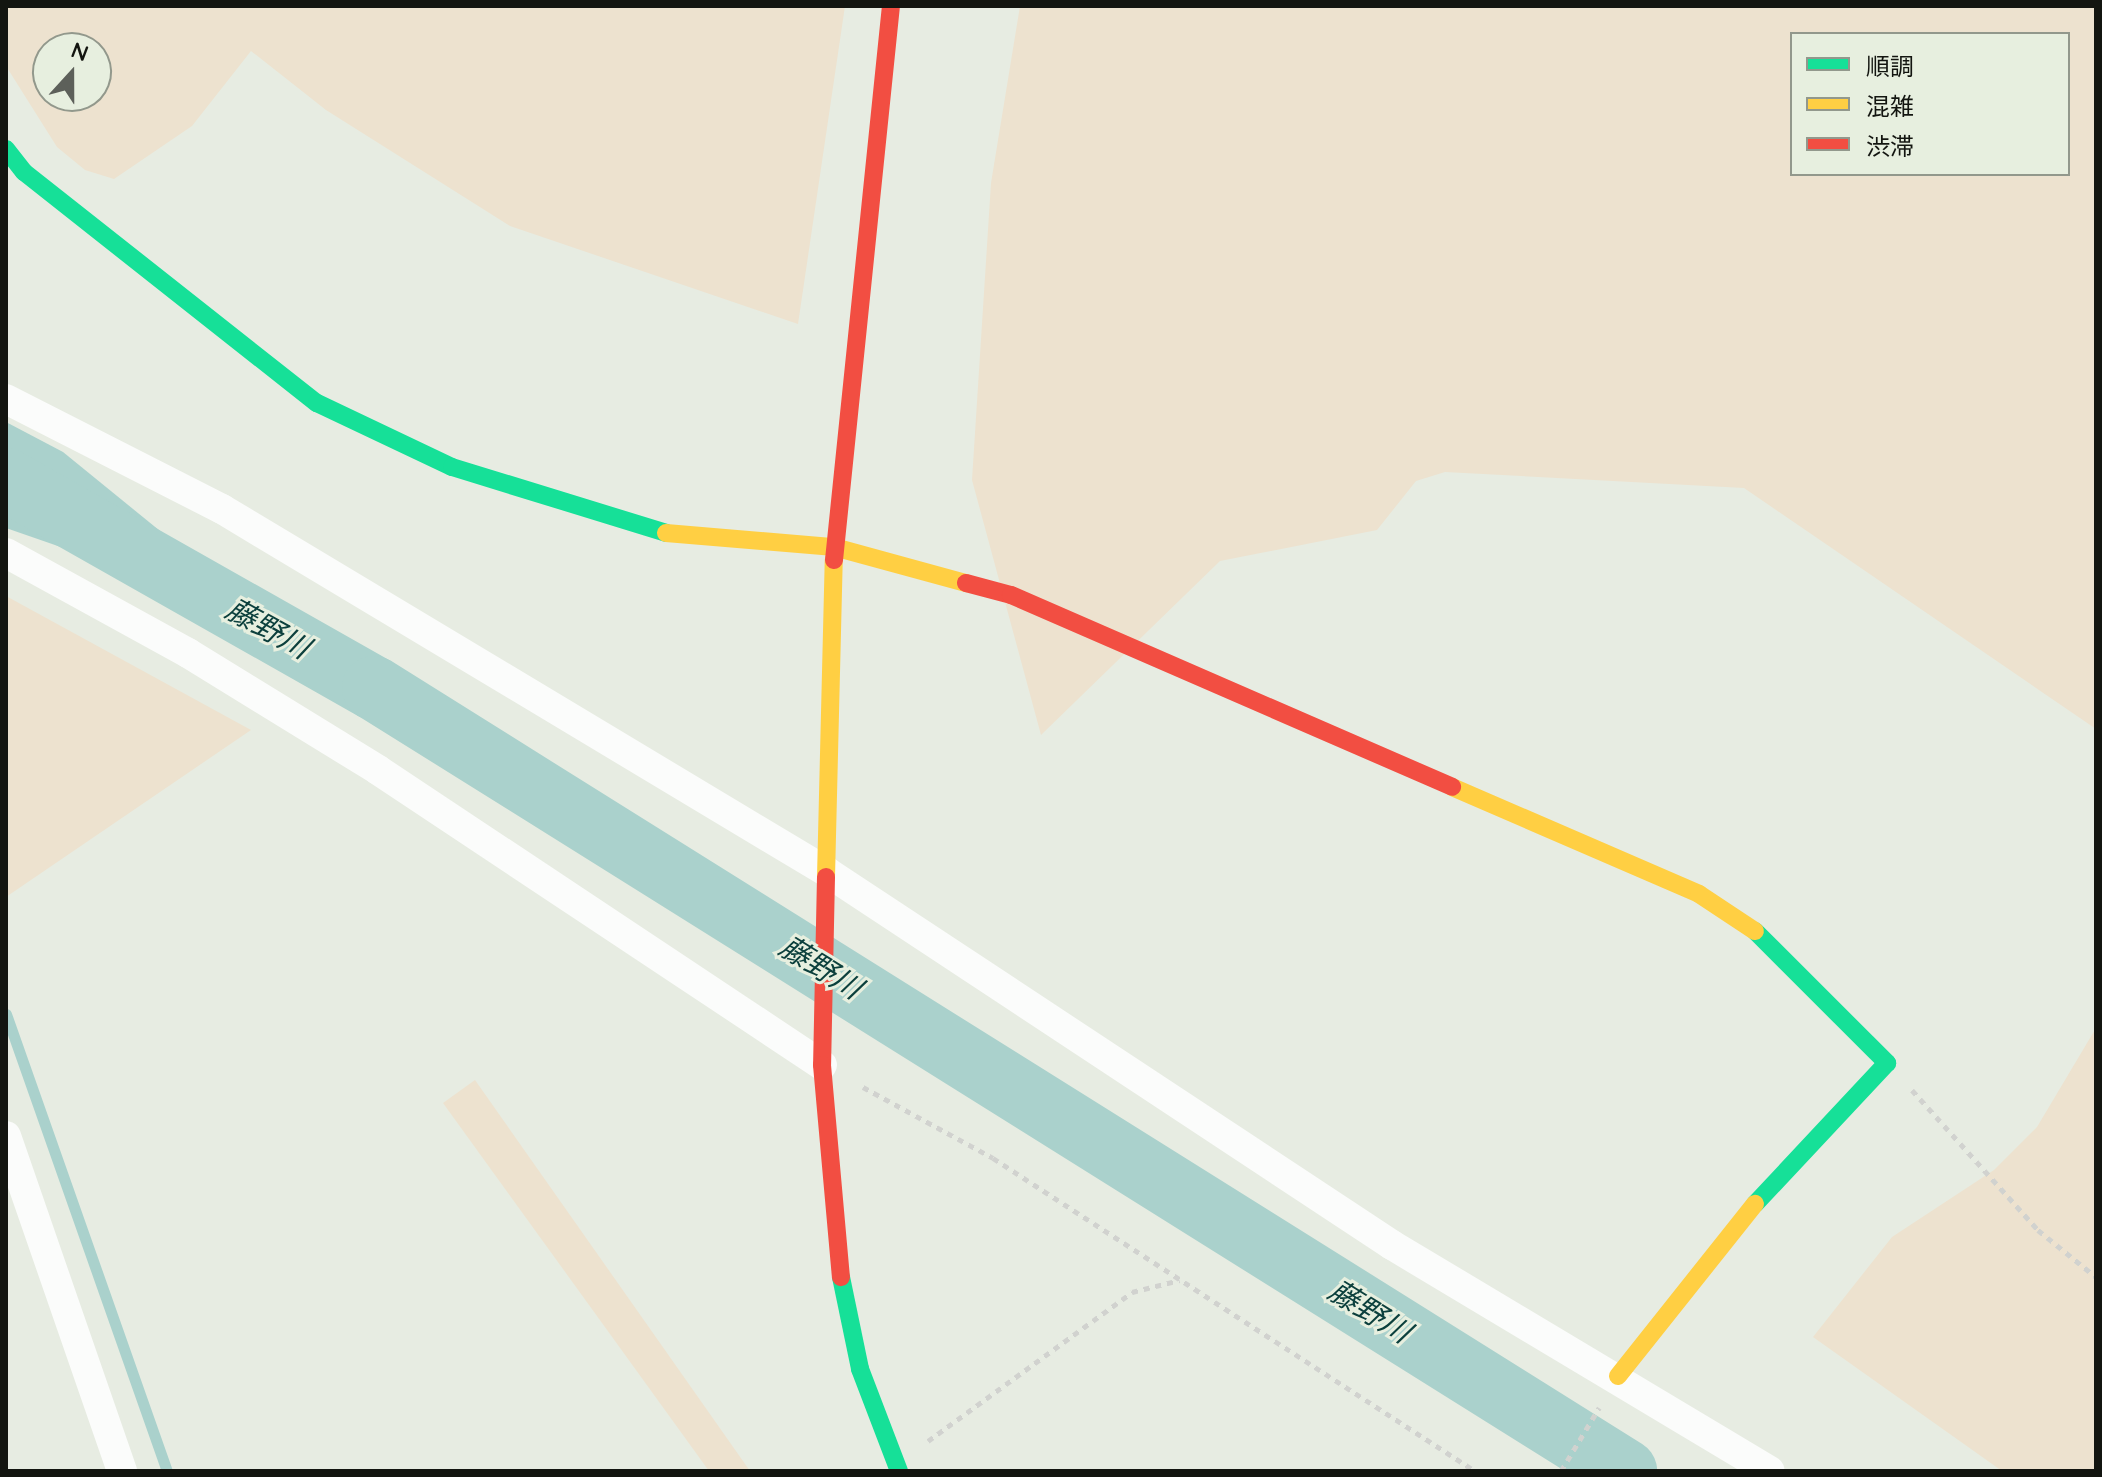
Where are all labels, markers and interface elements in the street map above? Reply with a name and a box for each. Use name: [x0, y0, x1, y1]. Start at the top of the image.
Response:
north arrow: [32, 32, 112, 112]
legend: [1790, 32, 2070, 176]
text: N: [67, 35, 92, 67]
text: 順調: [1866, 51, 1914, 81]
text: 混雑: [1866, 91, 1914, 121]
text: 渋滞: [1866, 131, 1914, 161]
water label: 藤野川: [220, 590, 316, 666]
water label: 藤野川: [773, 928, 869, 1006]
water label: 藤野川: [1322, 1272, 1418, 1350]

